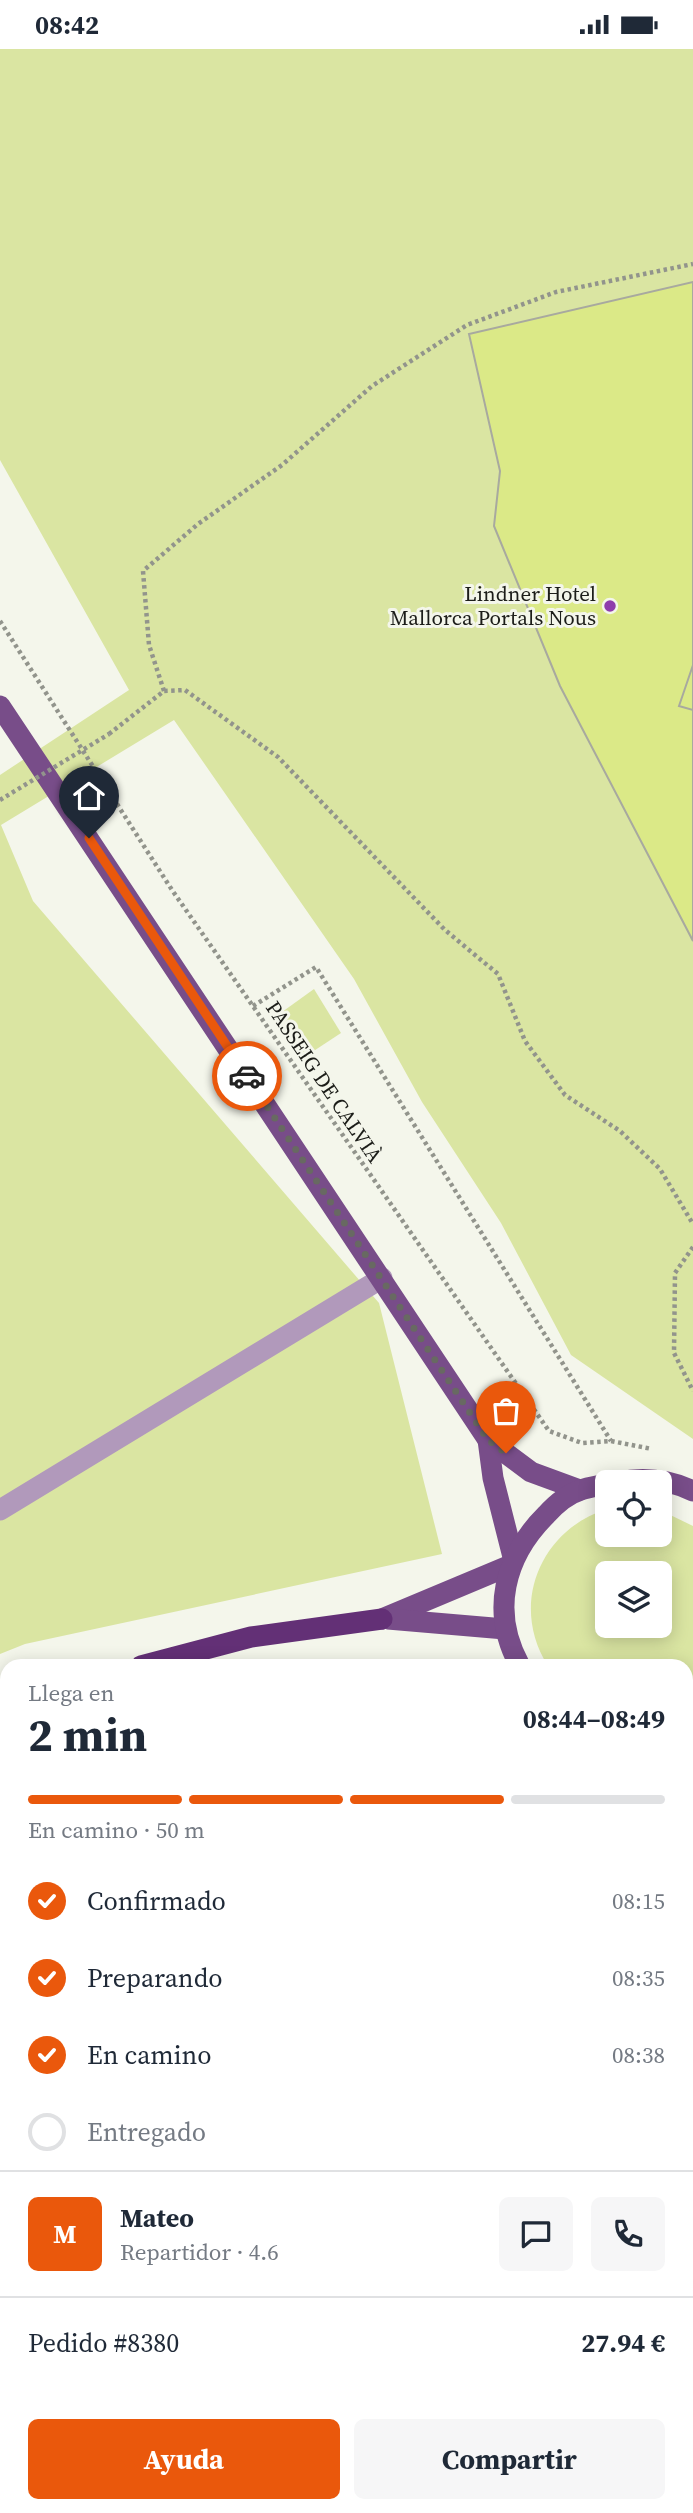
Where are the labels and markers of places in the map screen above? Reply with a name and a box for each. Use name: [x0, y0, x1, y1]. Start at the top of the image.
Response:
place label: Lindner Hotel Mallorca Portals Nous: [390, 579, 596, 632]
marker: Lindner Hotel Mallorca Portals Nous: [602, 598, 618, 614]
pin: [59, 766, 119, 838]
pin: [476, 1381, 536, 1453]

